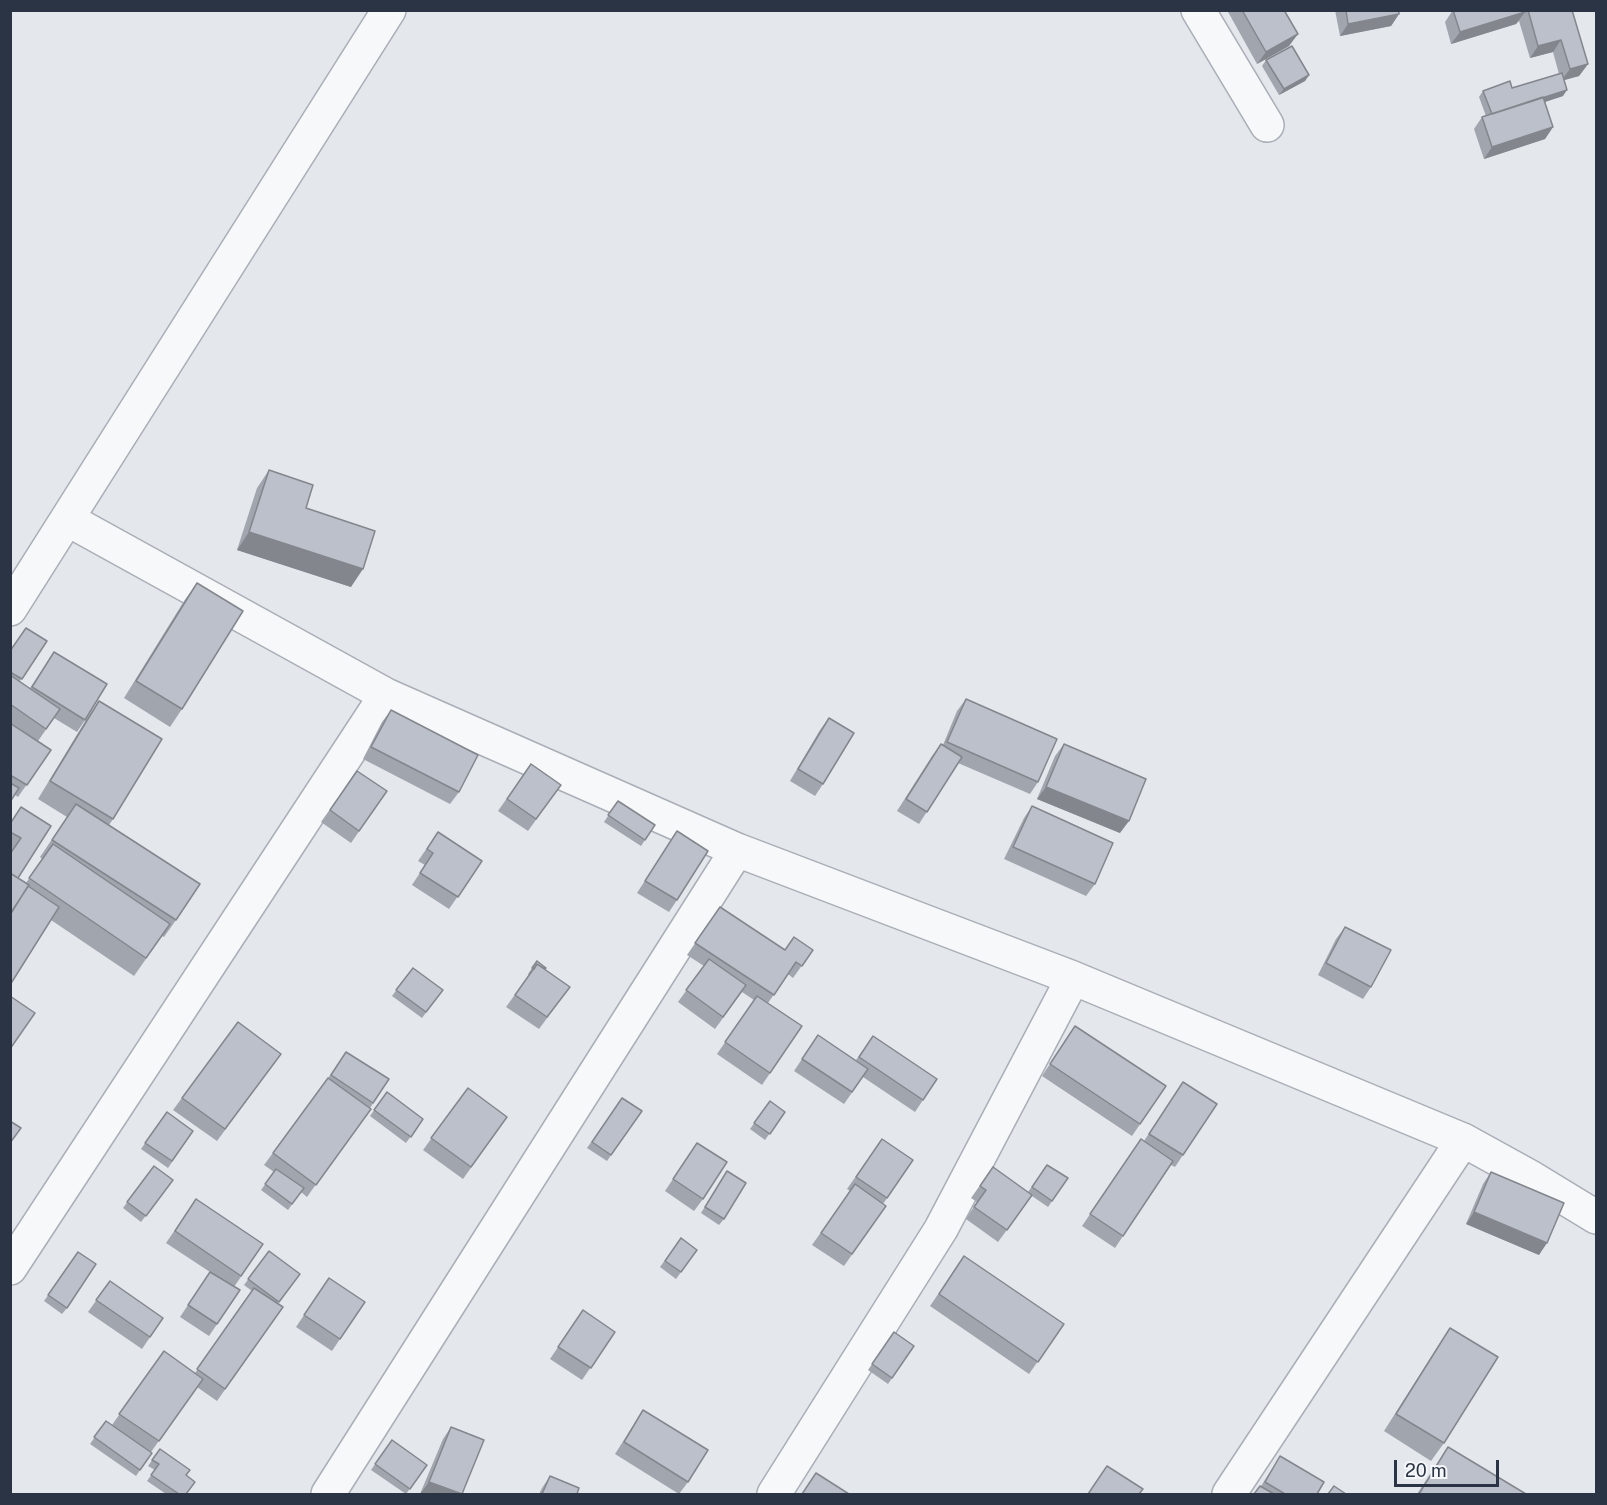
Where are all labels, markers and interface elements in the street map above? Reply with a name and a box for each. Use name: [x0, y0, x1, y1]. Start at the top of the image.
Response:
scale bar: [1397, 1448, 1502, 1486]
text: 20 m: [1405, 1460, 1447, 1481]

